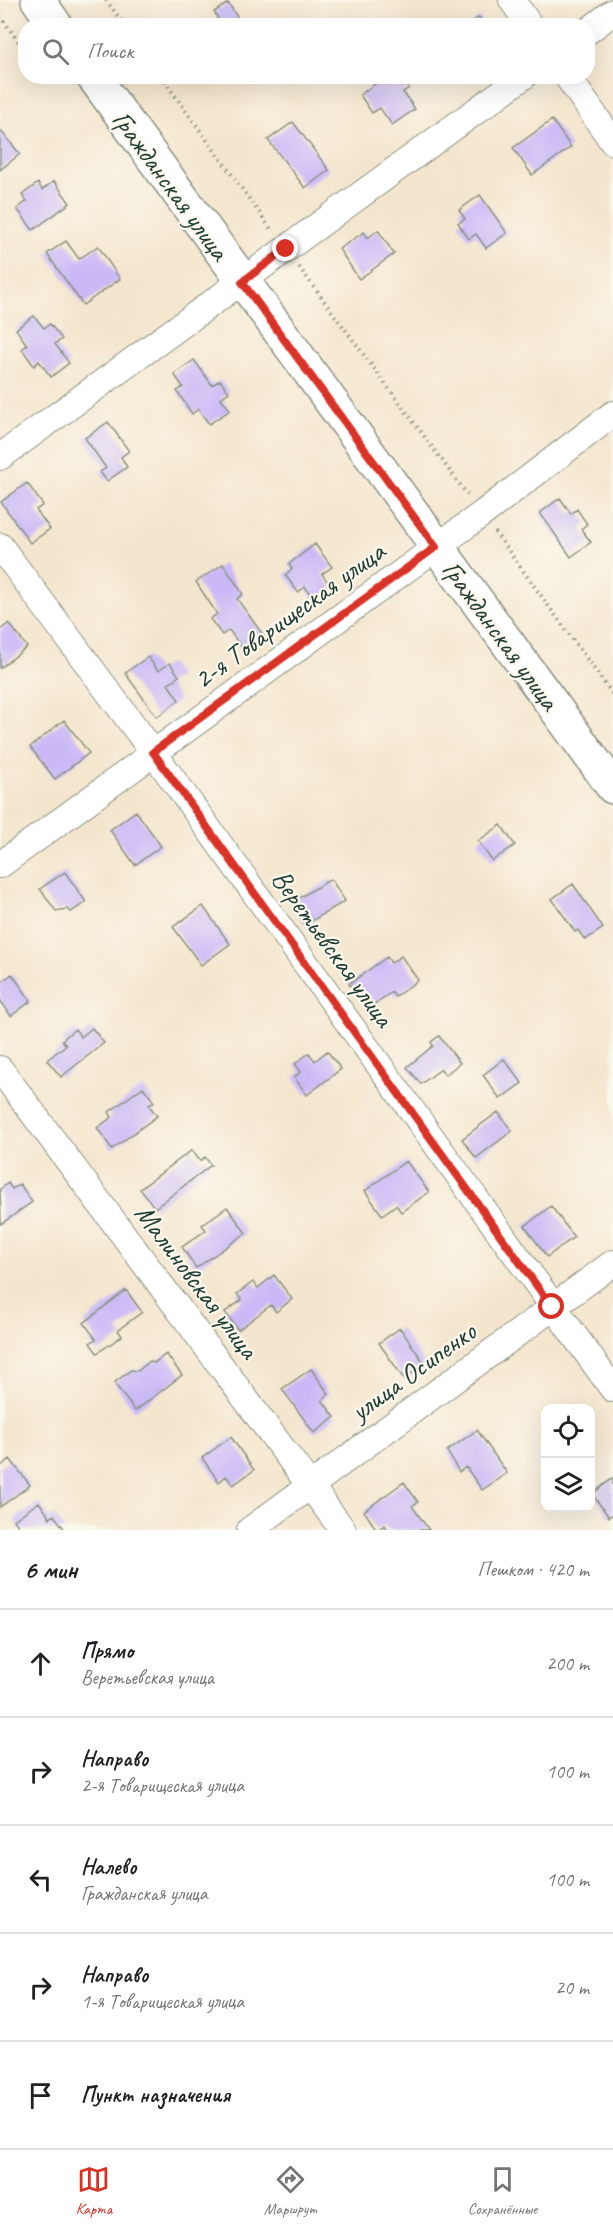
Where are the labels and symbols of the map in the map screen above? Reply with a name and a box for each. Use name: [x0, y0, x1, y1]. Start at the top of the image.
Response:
street label: Гражданская улица: [105, 103, 238, 268]
route end: [272, 235, 298, 261]
street label: 2-я Товарищеская улица: [186, 533, 393, 696]
street label: Гражданская улица: [435, 553, 568, 718]
street label: Веретьевская улица: [264, 862, 403, 1035]
street label: Малиновская улица: [127, 1197, 268, 1367]
route start: [538, 1293, 564, 1319]
street label: улица Осипенко: [342, 1313, 484, 1429]

